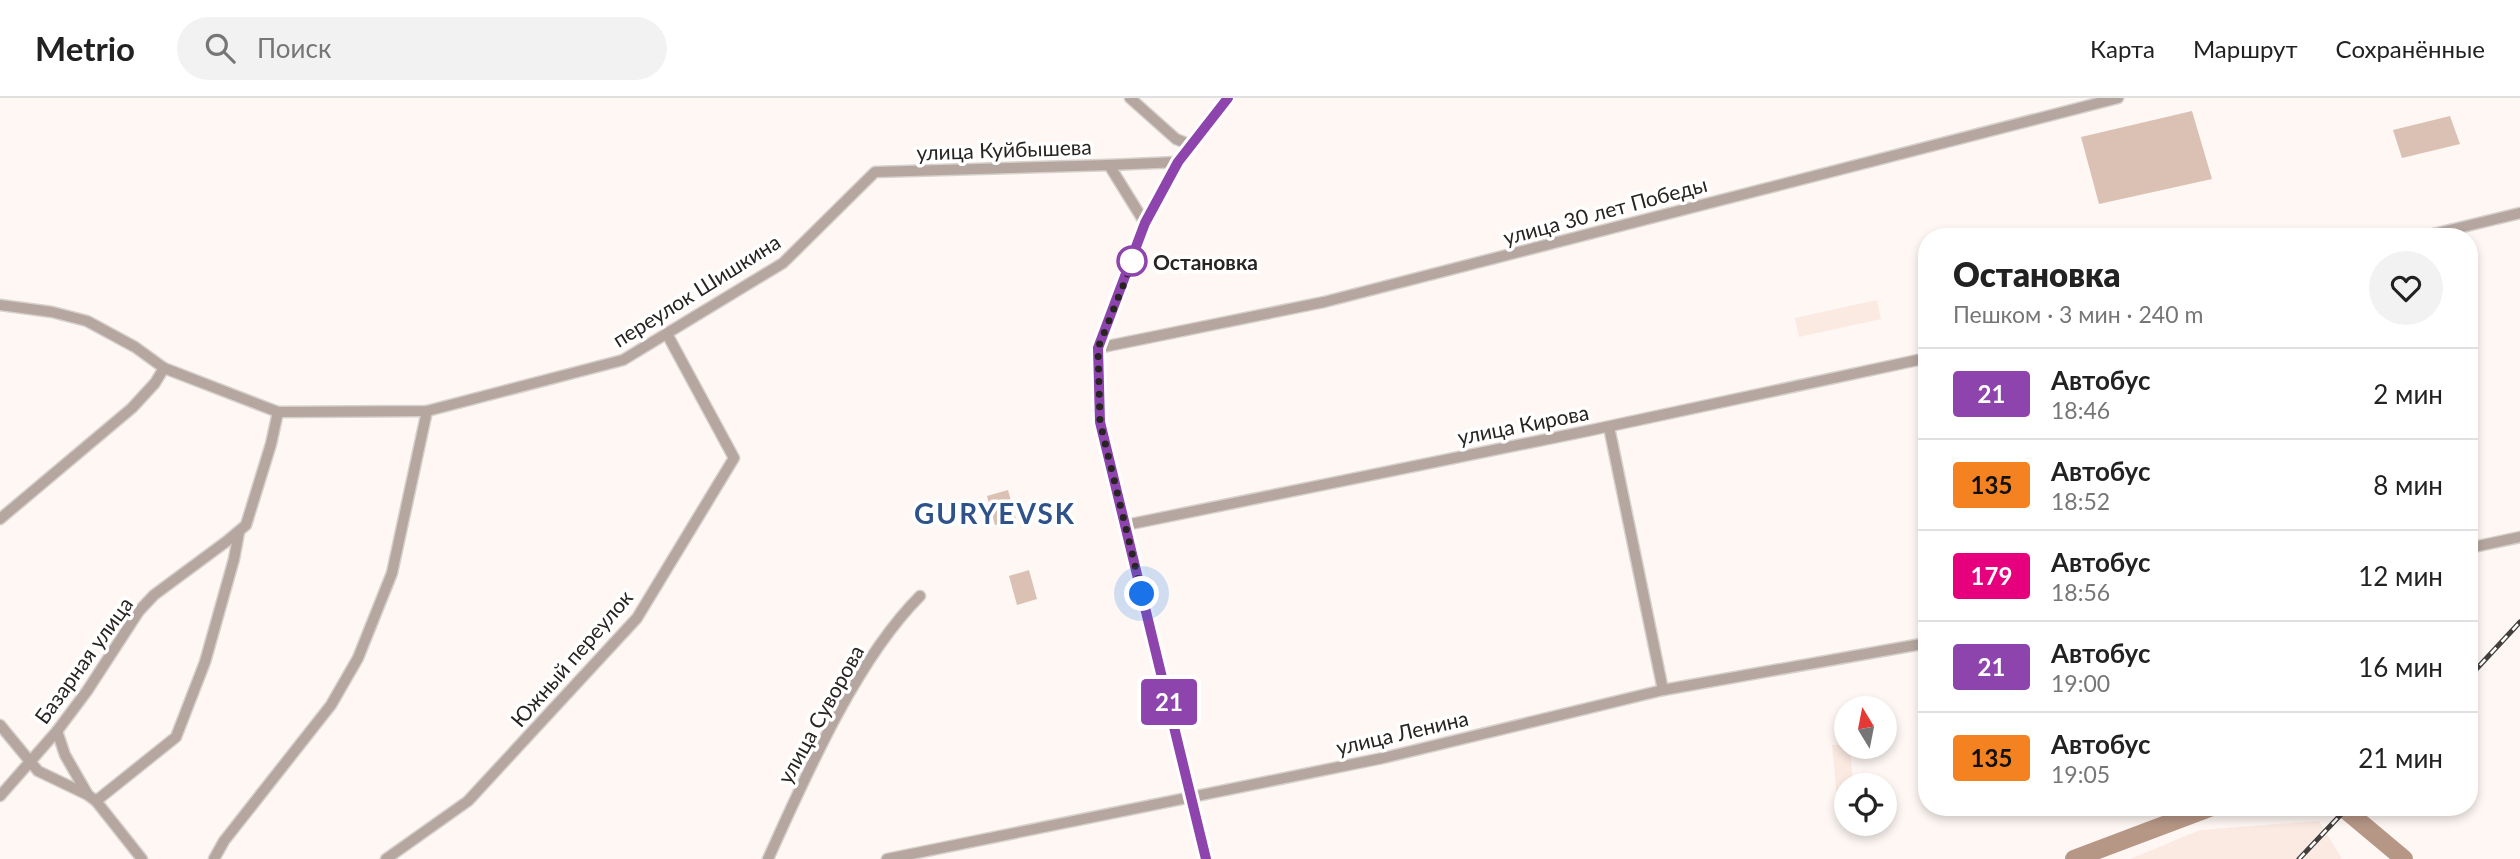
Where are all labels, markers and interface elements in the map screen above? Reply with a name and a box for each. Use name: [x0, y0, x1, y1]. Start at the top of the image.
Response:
search box: [177, 17, 667, 80]
text: Metrio: [35, 28, 135, 68]
icon: search: [201, 29, 239, 67]
text: Поиск: [257, 32, 331, 64]
text: Карта: [2090, 34, 2155, 63]
text: Маршрут: [2193, 34, 2298, 63]
text: Сохранённые: [2336, 34, 2485, 63]
street label: улица Куйбышева: [916, 133, 1092, 165]
street label: улица 30 лет Победы: [1500, 171, 1710, 249]
street label: переулок Шишкина: [608, 228, 784, 352]
marker: Остановка: [1117, 246, 1147, 276]
place label: Остановка: [1153, 249, 1258, 274]
button: heart: [2369, 251, 2443, 325]
text: Остановка: [1953, 254, 2121, 294]
text: Пешком · 3 мин · 240 m: [1953, 300, 2203, 328]
text: Автобус: [2051, 364, 2150, 396]
text: 2 мин: [2373, 378, 2443, 410]
text: 21: [1978, 379, 2005, 408]
text: 18:46: [2051, 396, 2110, 424]
street label: улица Кирова: [1455, 399, 1591, 449]
text: Автобус: [2051, 455, 2150, 487]
text: 8 мин: [2373, 469, 2443, 501]
text: 135: [1971, 470, 2012, 499]
text: 18:52: [2051, 487, 2110, 515]
district label: GURYEVSK: [914, 496, 1076, 530]
text: Автобус: [2051, 546, 2150, 578]
text: 12 мин: [2358, 560, 2443, 592]
text: 179: [1971, 561, 2012, 590]
your location: [1124, 576, 1159, 611]
text: 18:56: [2051, 578, 2110, 606]
street label: Южный переулок: [505, 584, 637, 731]
street label: Базарная улица: [29, 592, 137, 728]
text: Автобус: [2051, 637, 2150, 669]
street label: улица Суворова: [772, 641, 868, 787]
text: 16 мин: [2358, 651, 2443, 683]
text: 21: [1978, 652, 2005, 681]
text: 19:00: [2051, 669, 2110, 697]
line badge: 21: [1138, 679, 1200, 725]
text: 21: [1155, 687, 1183, 716]
north arrow: [1834, 696, 1897, 760]
map controls: [1834, 696, 1897, 836]
street label: улица Ленина: [1333, 705, 1471, 759]
text: Автобус: [2051, 728, 2150, 760]
text: 21 мин: [2358, 742, 2443, 774]
text: 135: [1971, 743, 2012, 772]
text: 19:05: [2051, 760, 2110, 788]
button: locate: [1834, 773, 1897, 836]

